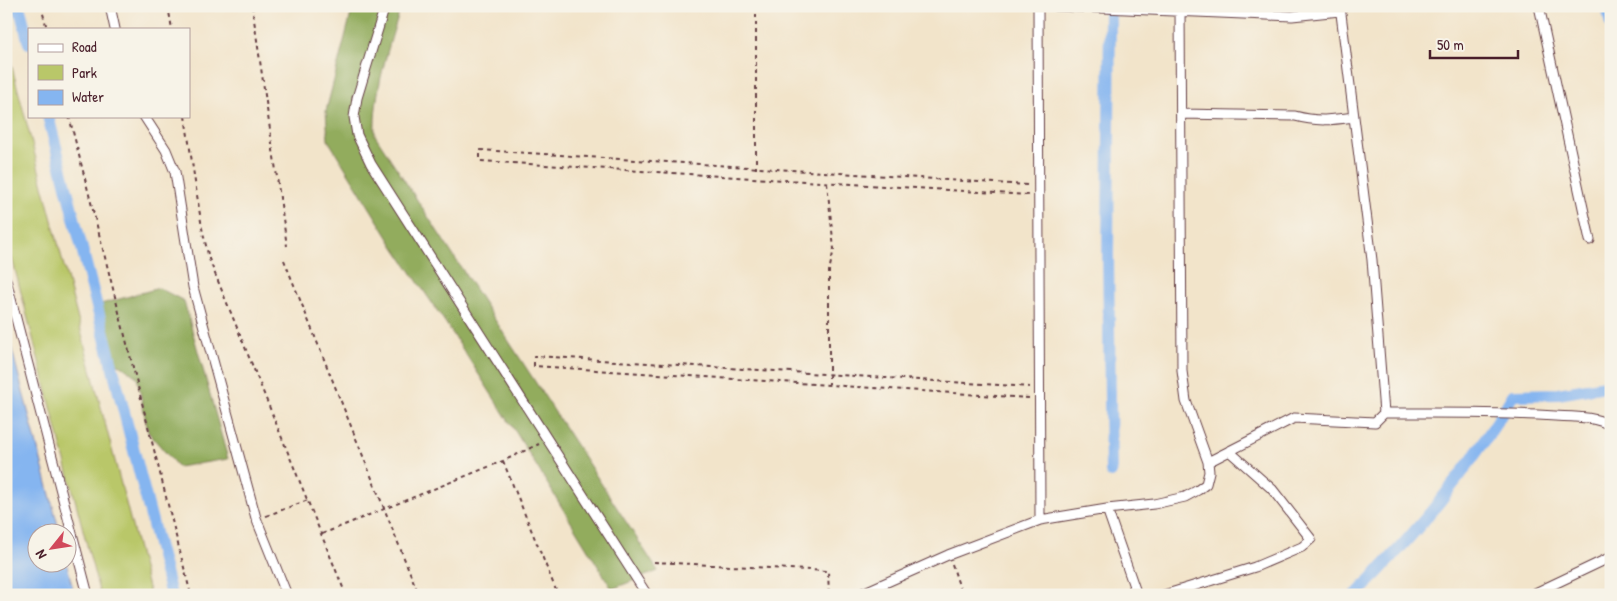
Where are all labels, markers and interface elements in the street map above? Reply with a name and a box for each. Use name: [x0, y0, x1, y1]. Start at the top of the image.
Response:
legend: [28, 28, 190, 118]
scale bar: [1430, 28, 1517, 60]
text: 50 m: [1437, 34, 1464, 55]
text: Road: [72, 36, 97, 57]
text: Park: [72, 62, 97, 83]
text: Water: [72, 86, 104, 107]
north arrow: [28, 524, 78, 574]
text: N: [30, 546, 50, 563]

